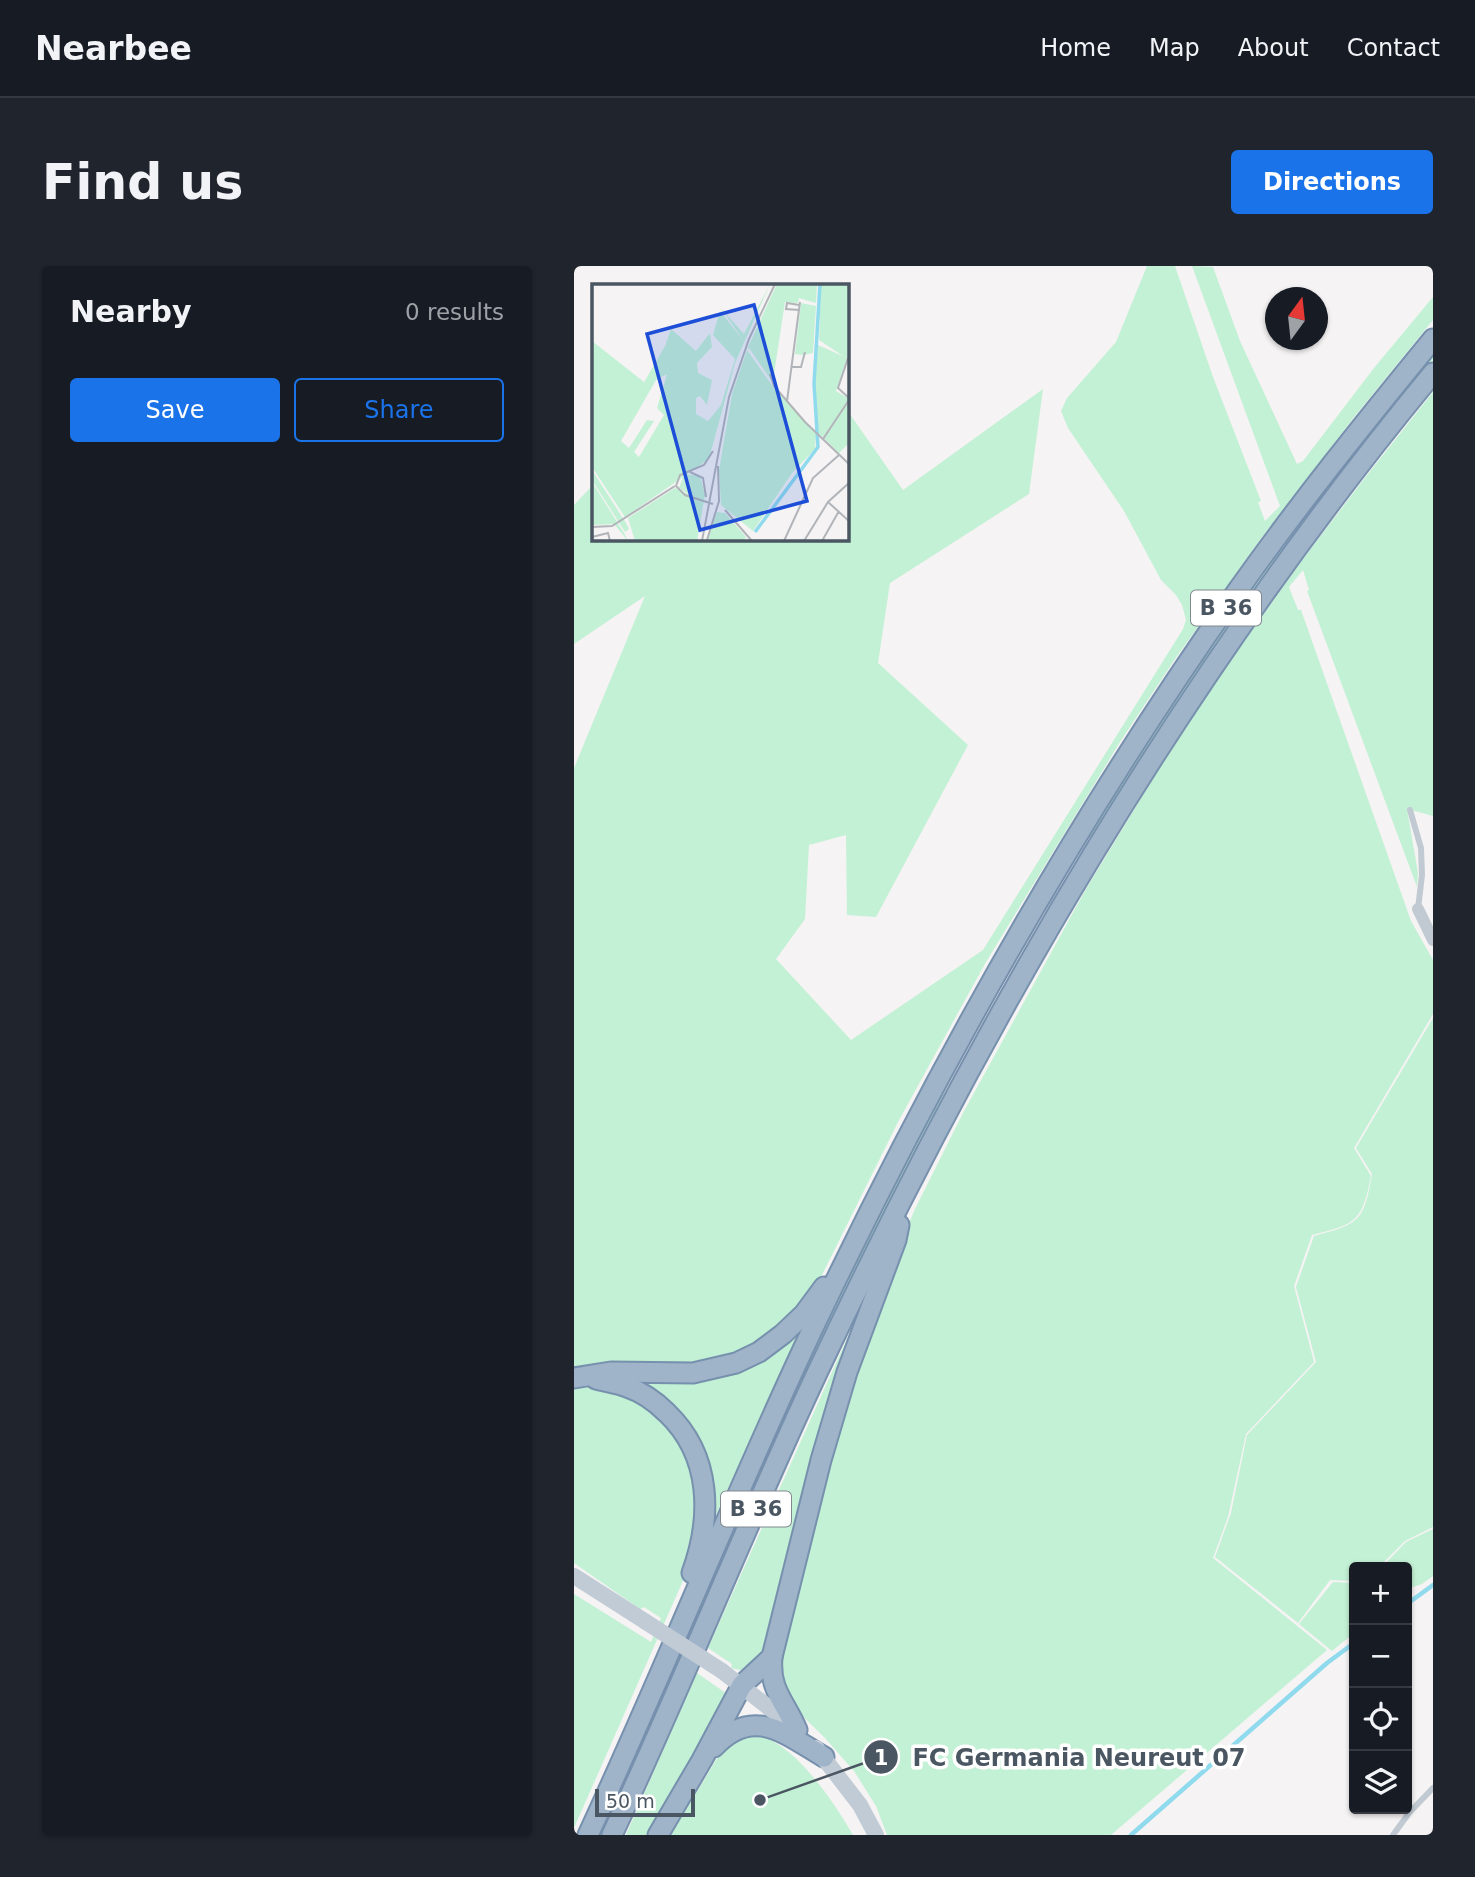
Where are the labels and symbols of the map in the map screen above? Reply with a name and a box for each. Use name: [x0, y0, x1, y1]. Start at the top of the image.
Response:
inset map: [592, 284, 849, 541]
north arrow: [1265, 287, 1328, 350]
road number: B 36: [1191, 590, 1261, 626]
road number: B 36: [721, 1492, 791, 1526]
callout: FC Germania Neureut 07: [864, 1735, 1260, 1780]
text: FC Germania Neureut 07: [912, 1744, 1246, 1772]
text: 1: [874, 1746, 888, 1770]
scale bar: [595, 1786, 695, 1818]

